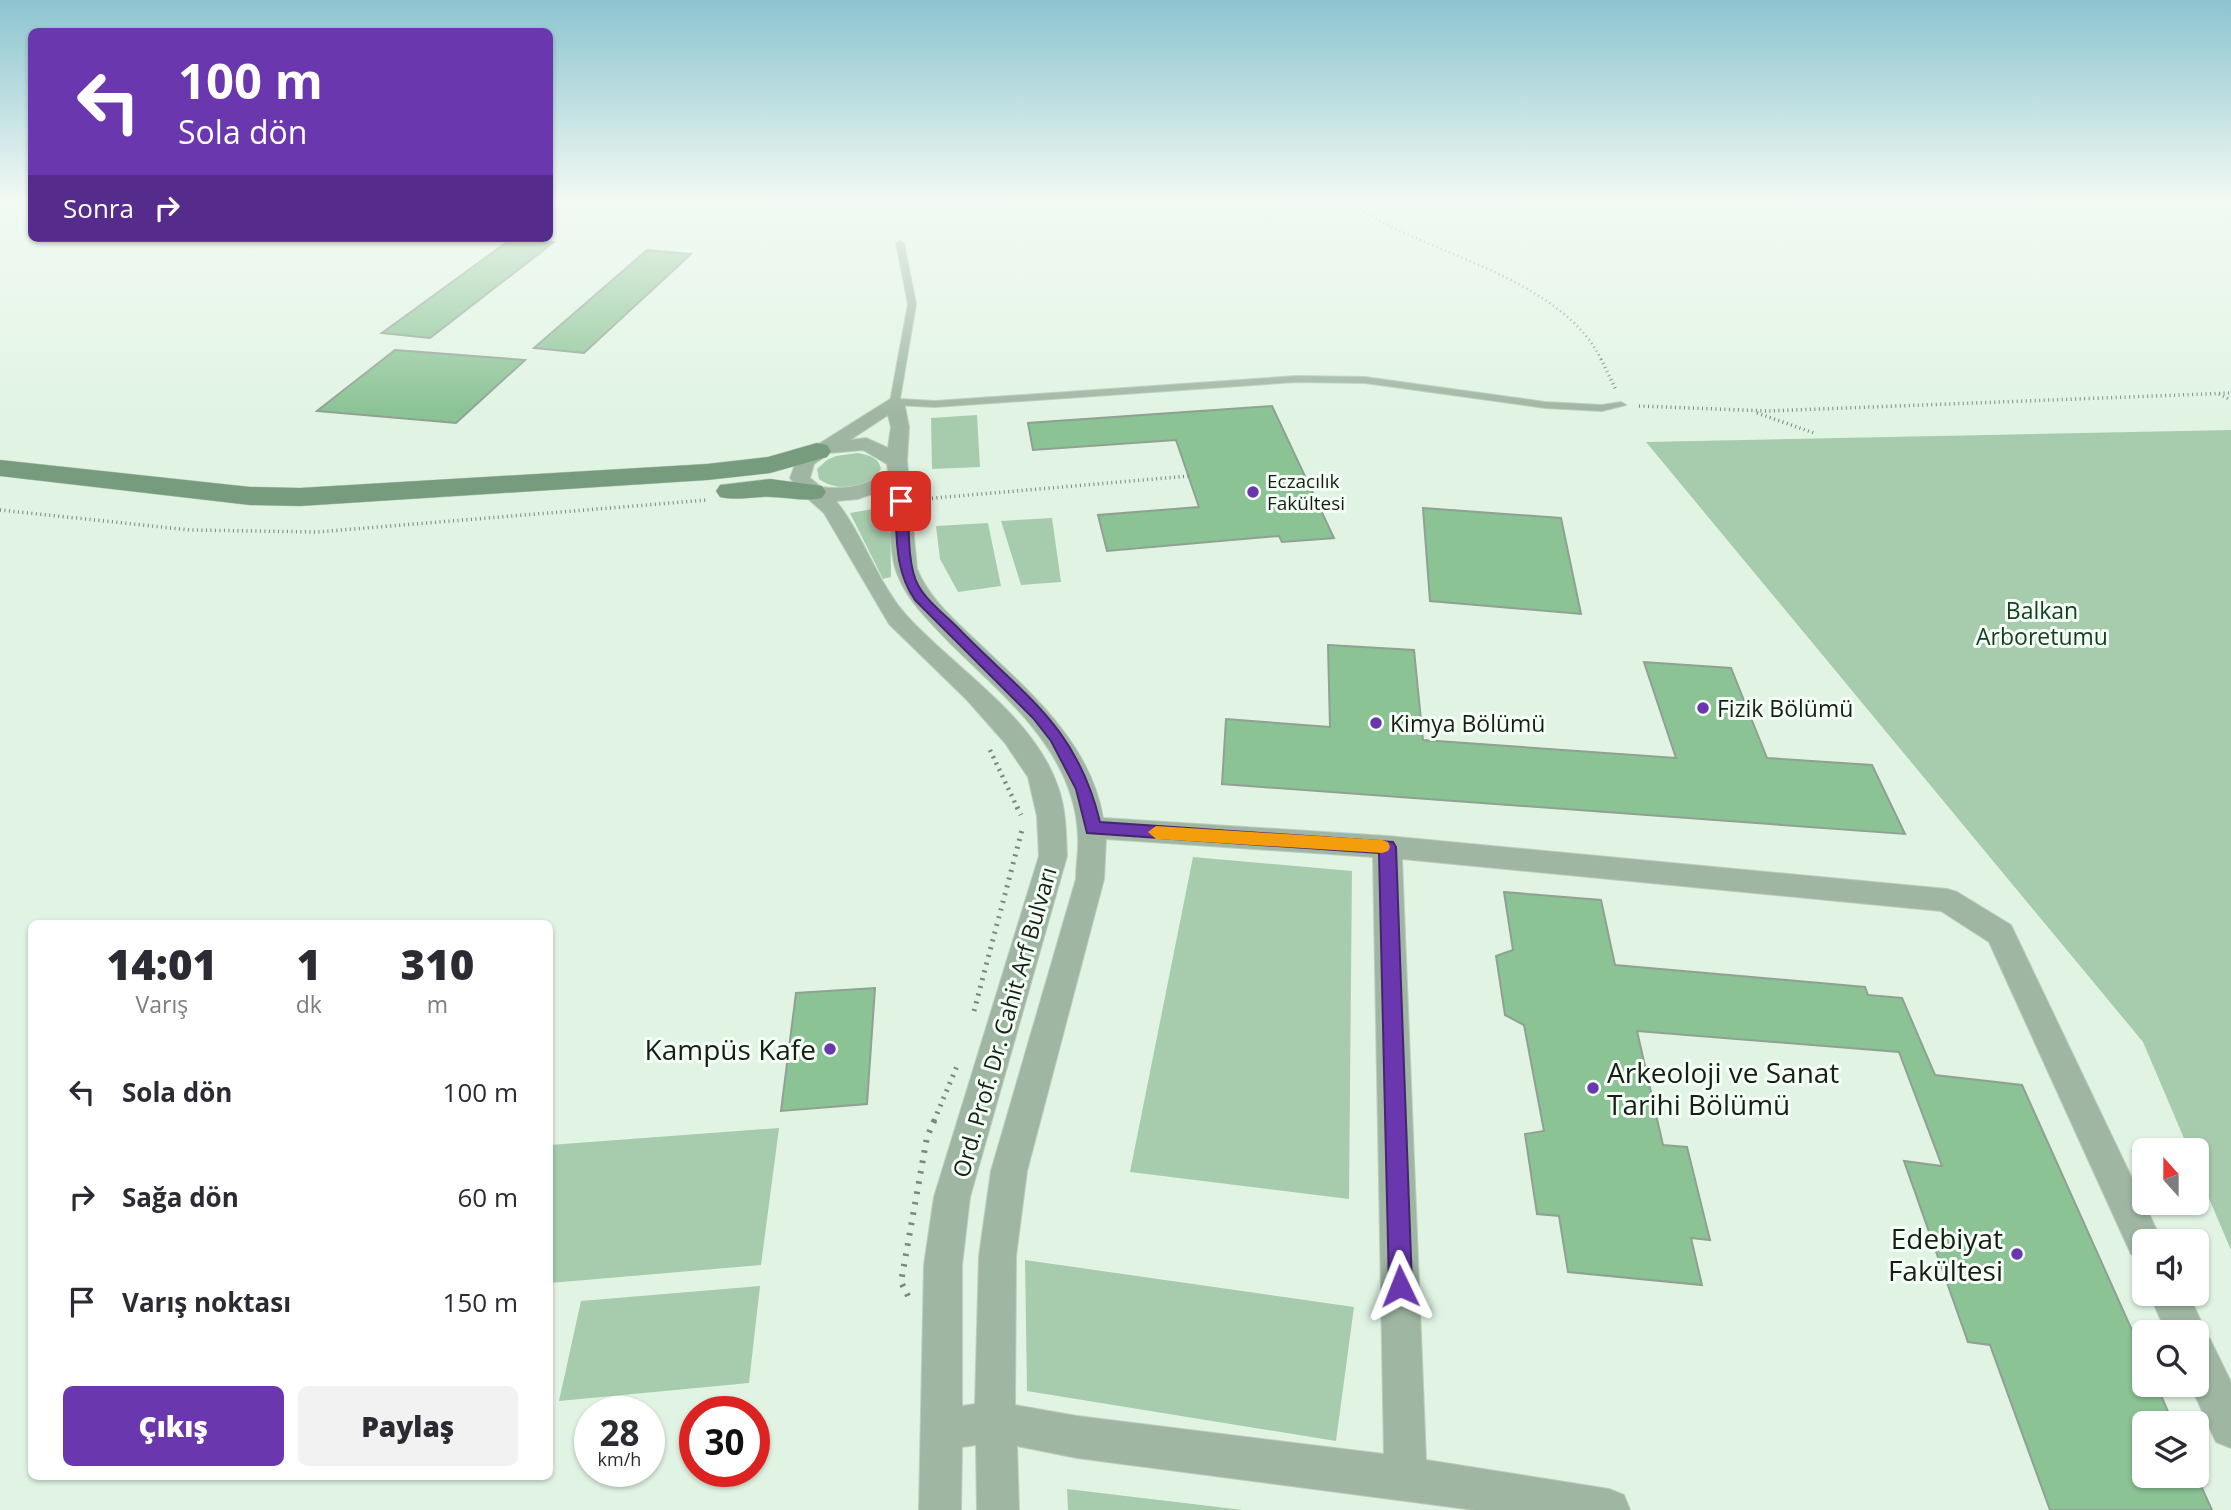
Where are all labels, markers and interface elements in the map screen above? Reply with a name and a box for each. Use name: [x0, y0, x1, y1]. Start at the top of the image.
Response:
text: 100 m: [178, 47, 323, 113]
icon: left: [63, 56, 154, 147]
text: Sola dön: [178, 110, 307, 153]
icon: right: [148, 189, 186, 227]
text: Sonra: [63, 190, 134, 226]
place label: Eczacılık Fakültesi: [1267, 468, 1345, 516]
pin: [871, 471, 931, 531]
icon: arrive: [882, 482, 920, 520]
marker: Eczacılık Fakültesi: [1245, 484, 1261, 500]
park label: Balkan Arboretumu: [1976, 594, 2108, 652]
place label: Fizik Bölümü: [1717, 692, 1853, 724]
marker: Fizik Bölümü: [1695, 700, 1711, 716]
place label: Kimya Bölümü: [1390, 707, 1545, 739]
marker: Kimya Bölümü: [1368, 715, 1384, 731]
street label: Ord. Prof. Dr. Cahit Arf Bulvarı: [944, 863, 1064, 1181]
text: 14:01: [107, 935, 217, 992]
text: 1: [297, 935, 321, 992]
text: 310: [401, 935, 474, 992]
text: Varış: [136, 988, 188, 1020]
text: dk: [296, 988, 322, 1020]
text: m: [427, 988, 448, 1020]
place label: Kampüs Kafe: [645, 1030, 816, 1068]
marker: Kampüs Kafe: [822, 1041, 838, 1057]
place label: Arkeoloji ve Sanat Tarihi Bölümü: [1607, 1053, 1839, 1123]
icon: left: [63, 1073, 101, 1111]
text: Sola dön: [122, 1074, 232, 1110]
text: 100 m: [443, 1074, 518, 1110]
marker: Arkeoloji ve Sanat Tarihi Bölümü: [1585, 1080, 1601, 1096]
north arrow: [2132, 1138, 2208, 1214]
map controls: [2132, 1138, 2209, 1488]
icon: right: [63, 1178, 101, 1216]
text: Sağa dön: [122, 1179, 239, 1215]
text: 60 m: [457, 1179, 518, 1215]
place label: Edebiyat Fakültesi: [1888, 1219, 2003, 1289]
button: sound: [2132, 1229, 2209, 1306]
marker: Edebiyat Fakültesi: [2009, 1246, 2025, 1262]
position arrow: [1363, 1249, 1437, 1323]
icon: arrive: [63, 1283, 101, 1321]
text: Varış noktası: [122, 1284, 291, 1320]
text: 150 m: [443, 1284, 518, 1320]
button: search: [2132, 1320, 2209, 1397]
button: Çıkış: [63, 1386, 284, 1466]
button: Paylaş: [298, 1386, 518, 1466]
speed limit sign: 30: [679, 1396, 770, 1487]
text: 28: [599, 1409, 640, 1456]
button: layers: [2132, 1411, 2209, 1488]
text: km/h: [598, 1447, 641, 1471]

